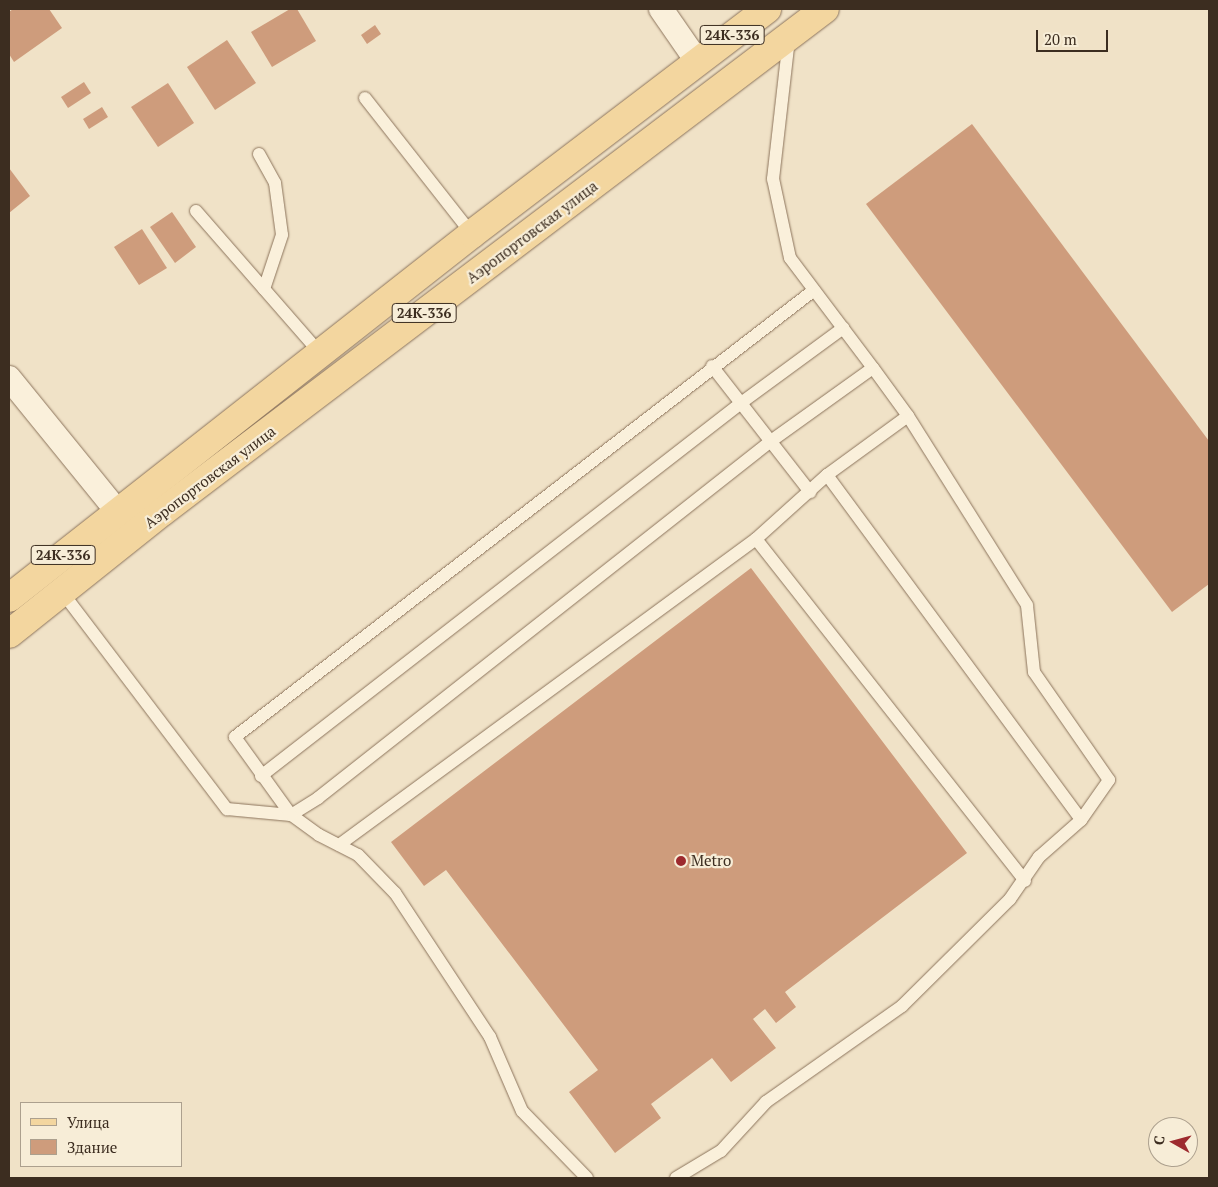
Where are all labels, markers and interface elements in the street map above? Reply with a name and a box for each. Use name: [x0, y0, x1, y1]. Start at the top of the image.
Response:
scale bar: [1038, 20, 1110, 52]
road number: 24К-336: [700, 24, 764, 46]
text: 20 m: [1044, 29, 1077, 49]
street label: Аэропортовская улица: [463, 177, 601, 287]
road number: 24К-336: [392, 302, 456, 324]
street label: Аэропортовская улица: [141, 422, 279, 532]
road number: 24К-336: [30, 544, 96, 566]
place label: Metro: [691, 852, 731, 870]
marker: Metro: [675, 855, 687, 867]
legend: [20, 1102, 182, 1167]
text: Улица: [67, 1112, 110, 1132]
north arrow: [1148, 1117, 1198, 1167]
text: С: [1149, 1135, 1169, 1146]
text: Здание: [67, 1137, 117, 1157]

